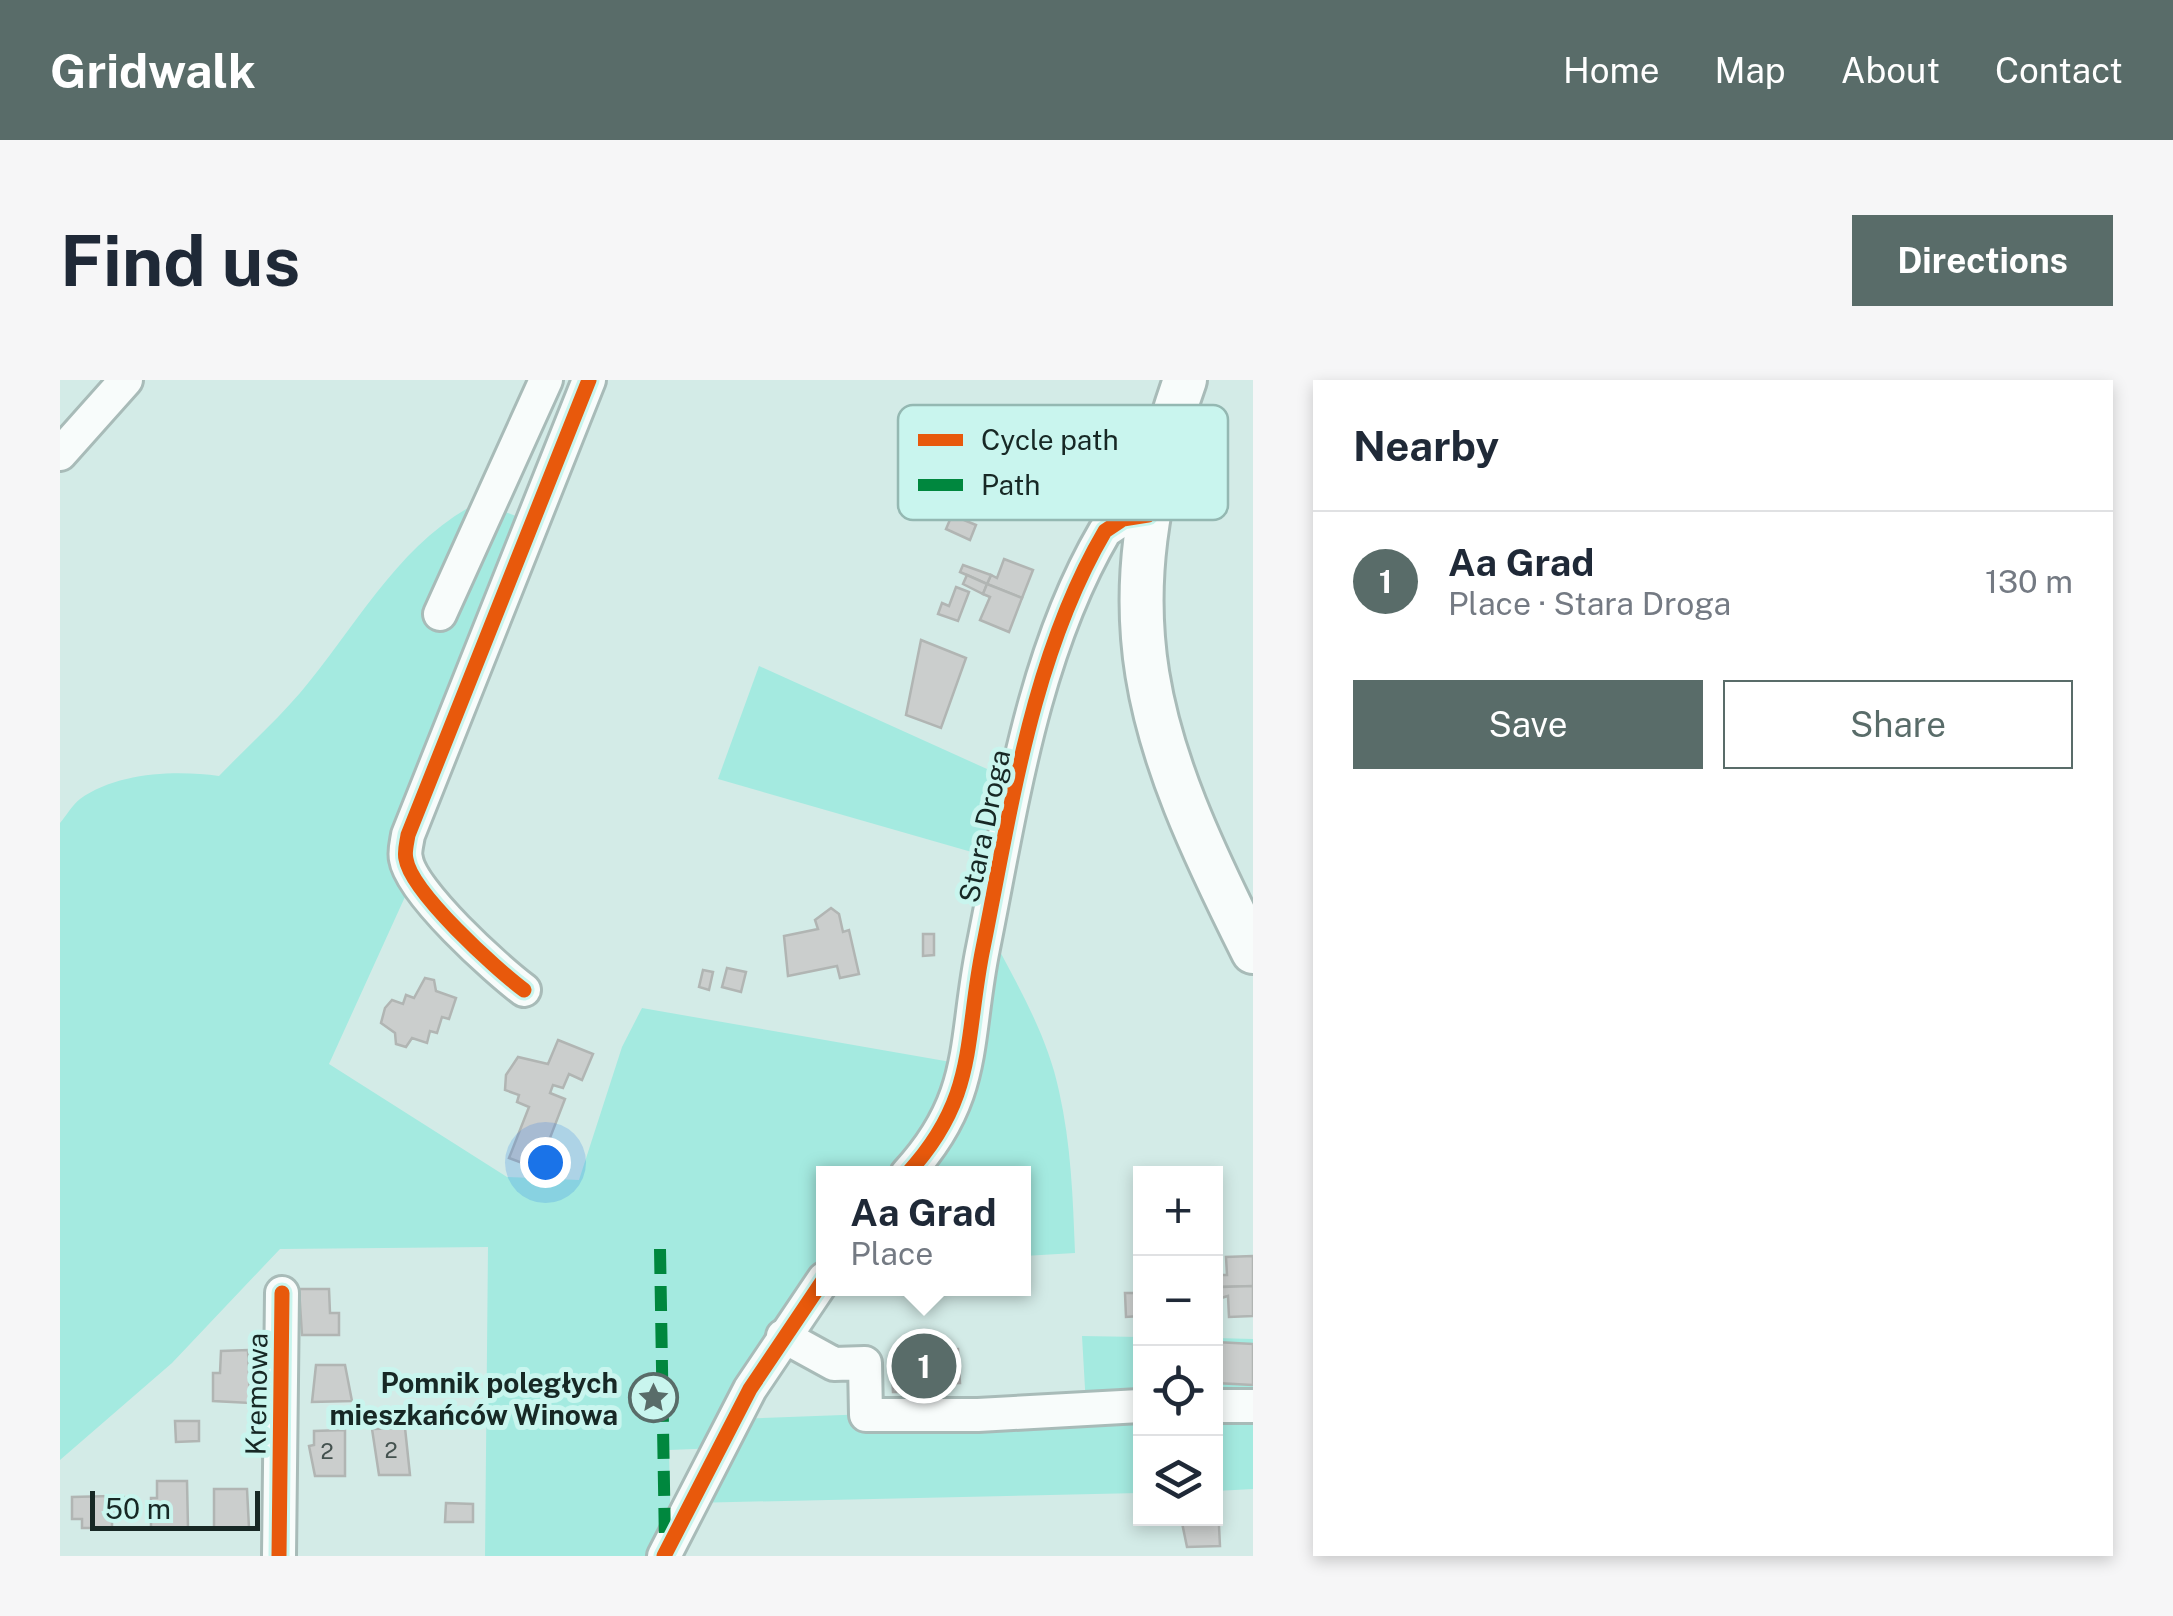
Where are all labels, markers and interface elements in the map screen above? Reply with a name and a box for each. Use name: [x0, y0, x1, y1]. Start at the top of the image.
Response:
text: Gridwalk: [50, 42, 256, 99]
text: Home: [1563, 50, 1660, 91]
text: Map: [1715, 50, 1786, 91]
text: About: [1841, 50, 1940, 91]
text: Contact: [1995, 50, 2123, 91]
button: Directions: [1852, 215, 2113, 306]
text: Find us: [60, 219, 300, 302]
legend: [898, 405, 1228, 520]
text: Nearby: [1353, 421, 1499, 470]
text: Cycle path: [981, 423, 1119, 456]
text: Path: [981, 468, 1040, 501]
text: Aa Grad: [1448, 540, 1594, 585]
text: 1: [1379, 563, 1392, 600]
text: 130 m: [1985, 563, 2073, 600]
text: Place · Stara Droga: [1448, 585, 1731, 622]
button: Save: [1353, 680, 1703, 769]
button: Share: [1723, 680, 2073, 769]
street label: Stara Droga: [952, 746, 1016, 906]
your location: [520, 1137, 571, 1188]
popup: [816, 1166, 1031, 1296]
map controls: [1133, 1166, 1223, 1526]
button: +: [1133, 1166, 1223, 1256]
text: Aa Grad: [850, 1190, 997, 1235]
text: Place: [850, 1235, 933, 1272]
button: −: [1133, 1256, 1223, 1346]
pin: 1: [892, 1328, 956, 1404]
street label: Kremowa: [238, 1332, 274, 1456]
button: locate: [1133, 1346, 1223, 1436]
place label: Pomnik poległych mieszkańców Winowa: [329, 1366, 618, 1431]
place icon: Pomnik poległych mieszkańców Winowa: [627, 1372, 679, 1424]
button: layers: [1133, 1436, 1223, 1526]
house number: 2: [384, 1437, 398, 1463]
house number: 2: [320, 1438, 334, 1464]
scale bar: [90, 1486, 260, 1530]
text: 50 m: [105, 1492, 171, 1525]

